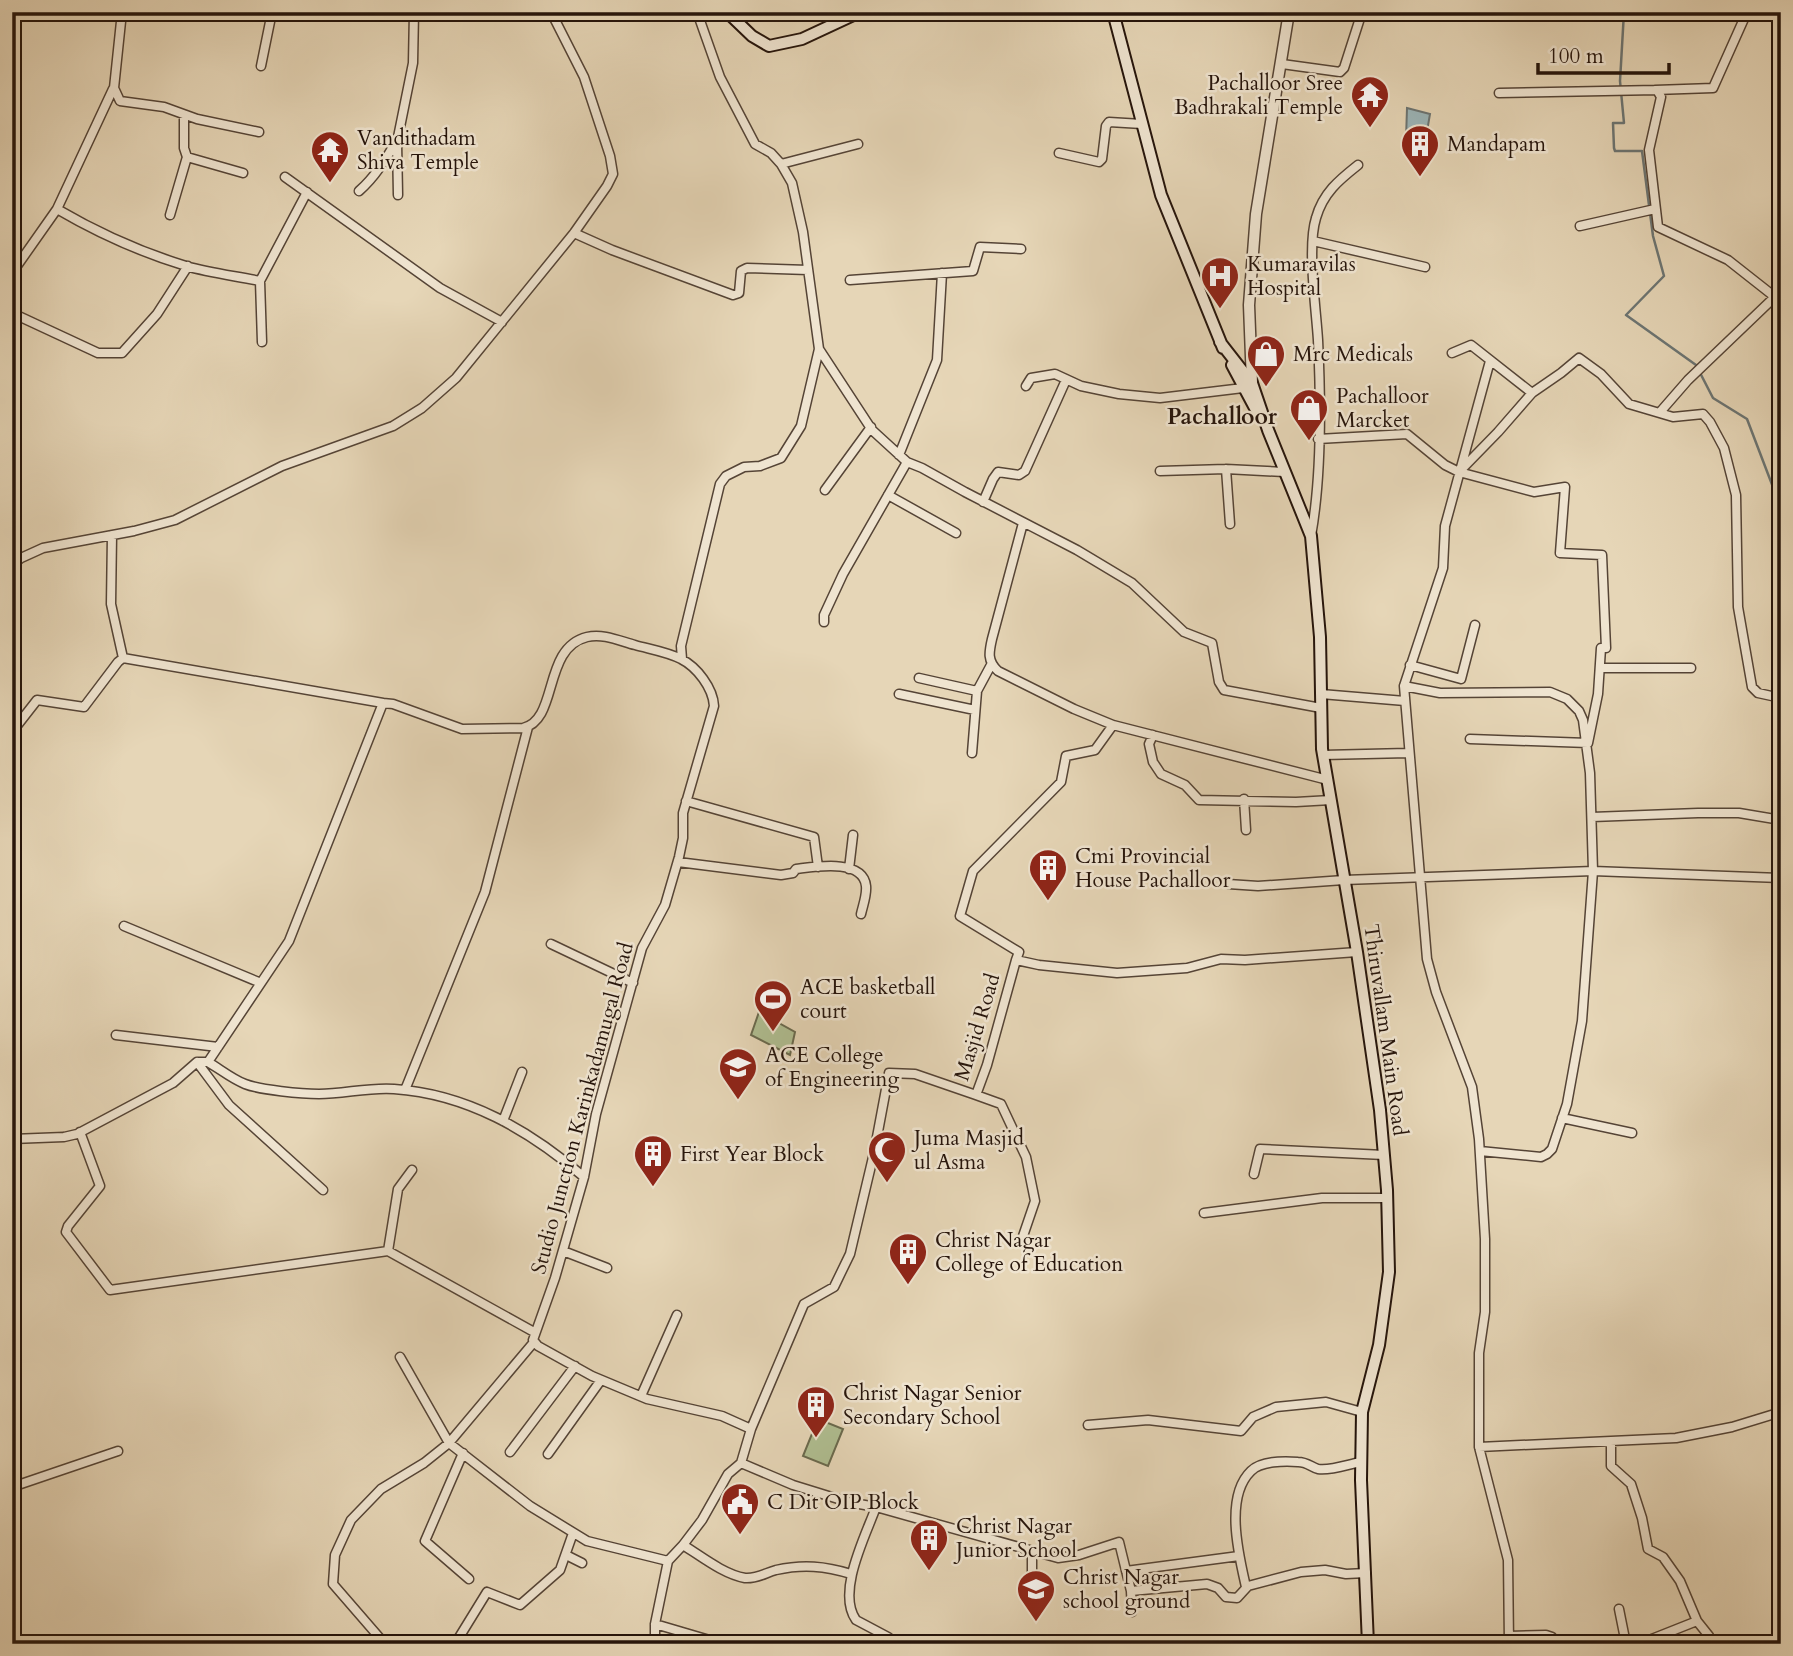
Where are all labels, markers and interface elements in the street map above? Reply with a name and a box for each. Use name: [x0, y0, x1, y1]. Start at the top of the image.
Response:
scale bar: [1538, 32, 1669, 76]
text: 100 m: [1548, 42, 1604, 71]
place label: Pachalloor Sree Badhrakali Temple: [1174, 69, 1343, 122]
temple icon: Pachalloor Sree Badhrakali Temple: [1349, 74, 1391, 129]
building icon: Mandapam: [1399, 123, 1441, 178]
place label: Vandithadam Shiva Temple: [357, 124, 479, 177]
temple icon: Vandithadam Shiva Temple: [309, 129, 351, 184]
place label: Mandapam: [1447, 130, 1546, 159]
place label: Kumaravilas Hospital: [1247, 250, 1356, 303]
hospital icon: Kumaravilas Hospital: [1199, 255, 1241, 310]
shop icon: Mrc Medicals: [1245, 333, 1287, 388]
place label: Mrc Medicals: [1293, 340, 1413, 369]
place label: Pachalloor Marcket: [1336, 382, 1429, 435]
shop icon: Pachalloor Marcket: [1288, 387, 1330, 442]
district label: Pachalloor: [1167, 401, 1278, 432]
place label: Cmi Provincial House Pachalloor: [1075, 842, 1231, 895]
building icon: Cmi Provincial House Pachalloor: [1027, 847, 1069, 902]
street label: Thiruvallam Main Road: [1356, 922, 1415, 1138]
street label: Studio Junction Karinkadamugal Road: [524, 939, 641, 1277]
street label: Masjid Road: [947, 970, 1008, 1084]
place label: ACE basketball court: [800, 973, 935, 1026]
sports icon: ACE basketball court: [752, 978, 794, 1033]
place label: ACE College of Engineering: [765, 1041, 899, 1094]
school or university icon: ACE College of Engineering: [717, 1046, 759, 1101]
place label: Juma Masjid ul Asma: [911, 1124, 1024, 1177]
mosque icon: Juma Masjid ul Asma: [866, 1129, 908, 1184]
building icon: First Year Block: [632, 1133, 674, 1188]
place label: First Year Block: [680, 1140, 825, 1169]
place label: Christ Nagar College of Education: [935, 1226, 1123, 1279]
building icon: Christ Nagar College of Education: [887, 1231, 929, 1286]
place label: Christ Nagar Senior Secondary School: [843, 1379, 1022, 1432]
building icon: Christ Nagar Senior Secondary School: [795, 1384, 837, 1439]
public building icon: C Dit OIP Block: [719, 1481, 761, 1536]
place label: C Dit OIP Block: [767, 1488, 920, 1517]
place label: Christ Nagar Junior School: [953, 1512, 1077, 1565]
building icon: Christ Nagar Junior School: [908, 1517, 950, 1572]
place label: Christ Nagar school ground: [1063, 1563, 1190, 1616]
school or university icon: Christ Nagar school ground: [1015, 1568, 1057, 1623]

